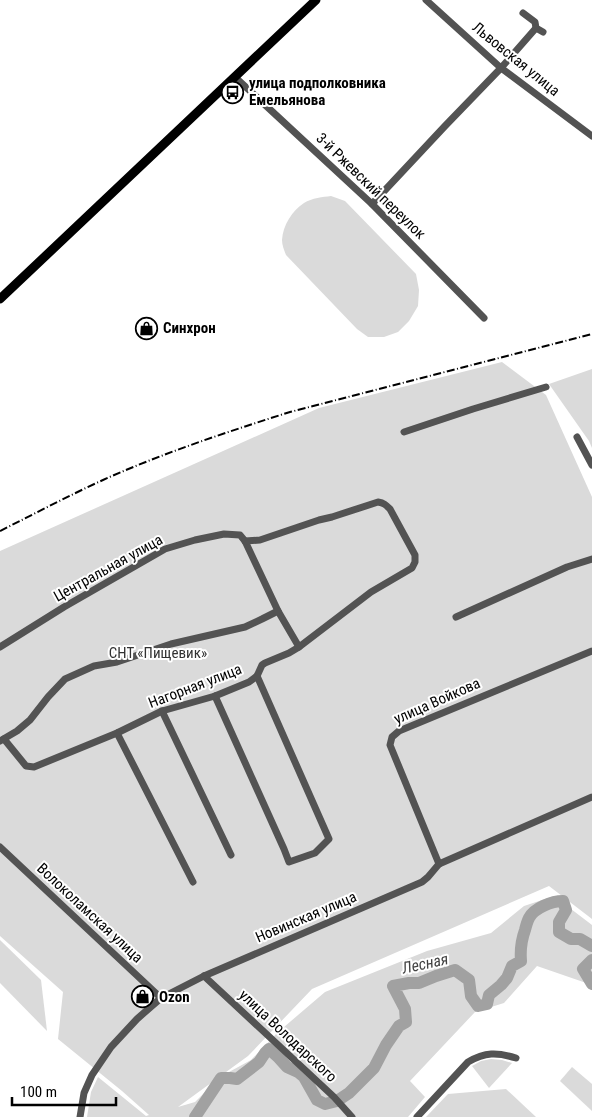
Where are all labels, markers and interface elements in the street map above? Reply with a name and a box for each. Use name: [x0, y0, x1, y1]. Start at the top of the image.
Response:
street label: Львовская улица: [469, 18, 563, 100]
place label: улица подполковника Емельянова: [249, 74, 386, 109]
bus stop icon: улица подполковника Емельянова: [221, 80, 245, 104]
street label: 3-й Ржевский переулок: [313, 129, 429, 243]
shop icon: Синхрон: [135, 316, 159, 340]
place label: Синхрон: [163, 319, 216, 337]
street label: Центральная улица: [50, 531, 166, 605]
park label: СНТ «Пищевик»: [109, 644, 207, 662]
street label: Нагорная улица: [146, 660, 244, 712]
street label: улица Войкова: [391, 674, 483, 728]
street label: Волоколамская улица: [33, 859, 147, 967]
street label: Новинская улица: [253, 888, 359, 946]
water label: Лесная: [399, 949, 450, 978]
shop icon: Ozon: [131, 985, 155, 1009]
street label: улица Володарского: [235, 986, 341, 1086]
place label: Ozon: [159, 988, 190, 1006]
scale bar: [12, 1074, 116, 1106]
text: 100 m: [20, 1083, 57, 1101]

